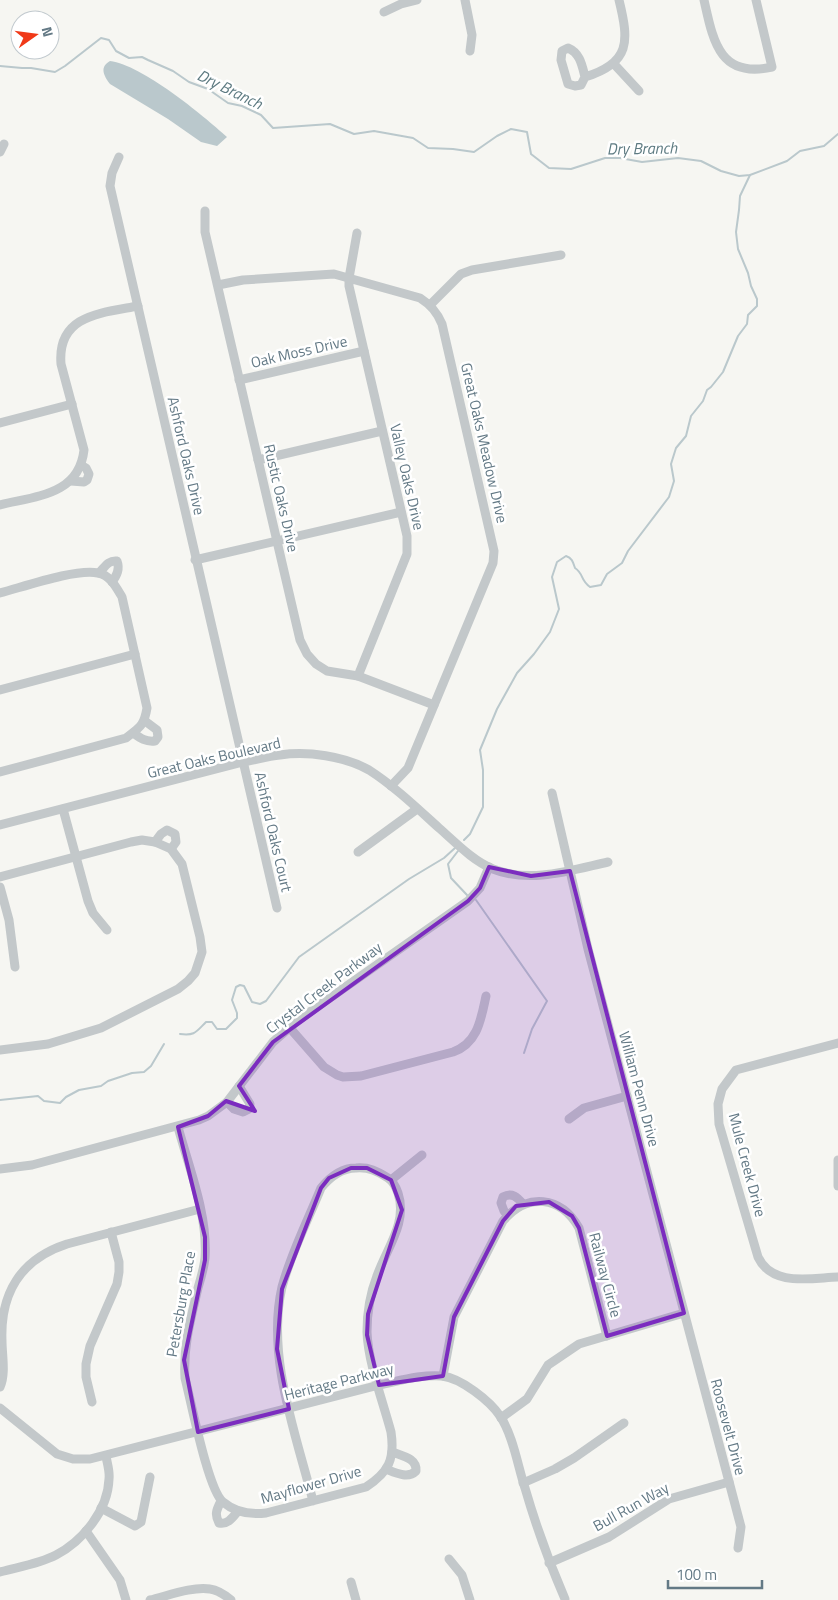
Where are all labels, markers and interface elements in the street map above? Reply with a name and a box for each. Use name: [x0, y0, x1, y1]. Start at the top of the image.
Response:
north arrow: [10, 10, 60, 60]
text: N: [37, 24, 59, 39]
water label: Dry Branch: [193, 63, 268, 116]
water label: Dry Branch: [607, 135, 678, 161]
street label: Oak Moss Drive: [248, 329, 349, 374]
street label: Great Oaks Meadow Drive: [455, 361, 514, 525]
street label: Ashford Oaks Drive: [162, 395, 211, 517]
street label: Valley Oaks Drive: [384, 421, 431, 532]
street label: Rustic Oaks Drive: [258, 442, 305, 554]
street label: Great Oaks Boulevard: [145, 731, 283, 784]
street label: Ashford Oaks Court: [249, 770, 299, 895]
street label: Crystal Creek Parkway: [261, 936, 387, 1039]
street label: William Penn Drive: [613, 1029, 666, 1149]
street label: Mule Creek Drive: [723, 1110, 772, 1219]
street label: Railway Circle: [583, 1230, 628, 1320]
street label: Petersburg Place: [160, 1249, 201, 1359]
street label: Heritage Parkway: [282, 1357, 396, 1406]
street label: Roosevelt Drive: [705, 1376, 752, 1478]
street label: Mayflower Drive: [258, 1459, 364, 1510]
street label: Bull Run Way: [589, 1476, 673, 1537]
scale bar: [668, 1558, 762, 1590]
text: 100 m: [676, 1563, 717, 1586]

